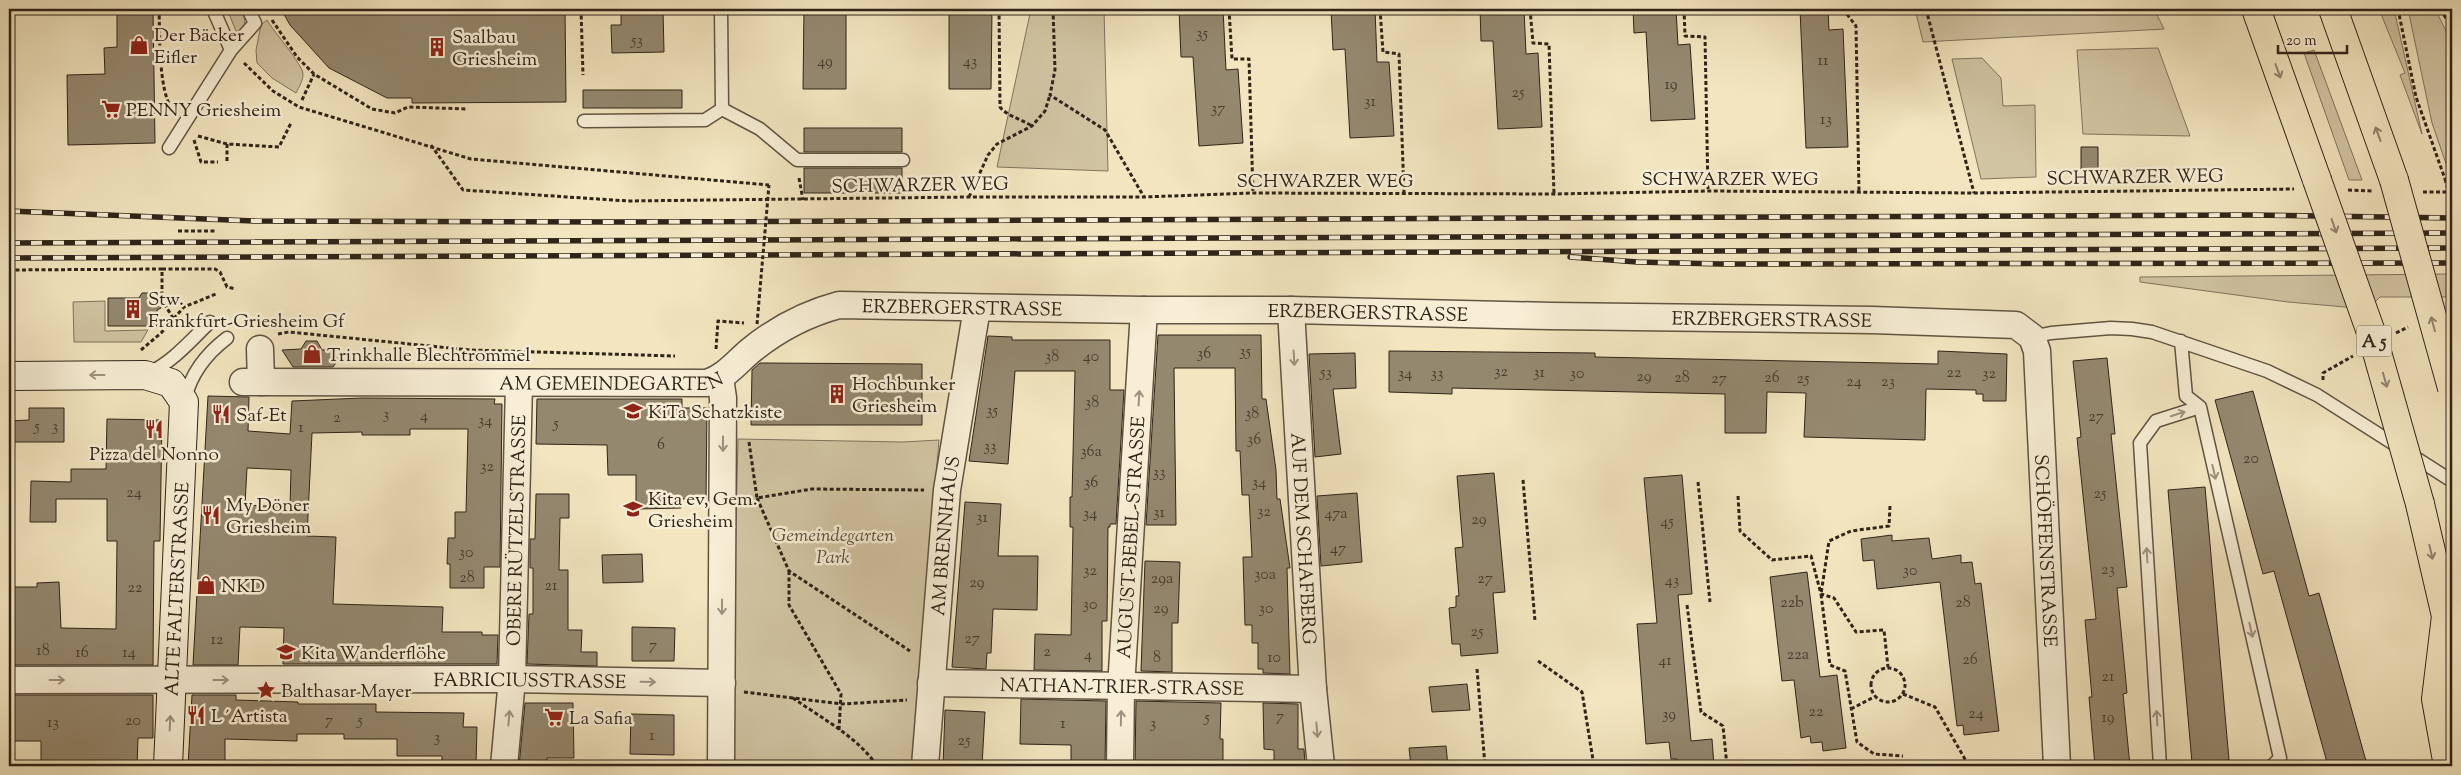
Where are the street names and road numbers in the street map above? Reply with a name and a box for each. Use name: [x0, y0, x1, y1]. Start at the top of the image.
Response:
street label: SCHWARZER WEG: [2046, 163, 2224, 194]
street label: SCHWARZER WEG: [1641, 167, 1819, 194]
street label: SCHWARZER WEG: [1236, 169, 1414, 196]
street label: SCHWARZER WEG: [831, 171, 1009, 202]
street label: ERZBERGERSTRASSE: [862, 294, 1063, 325]
street label: ERZBERGERSTRASSE: [1268, 299, 1469, 330]
street label: ERZBERGERSTRASSE: [1672, 307, 1873, 336]
road number: A 5: [2356, 326, 2392, 356]
street label: AM GEMEINDEGARTEN: [499, 366, 729, 399]
street label: OBERE RÜTZELSTRASSE: [502, 414, 534, 647]
street label: AUGUST-BEBEL-STRASSE: [1112, 415, 1154, 659]
street label: AUF DEM SCHAFBERG: [1282, 432, 1321, 645]
street label: AM BRENNHAUS: [926, 454, 968, 617]
street label: SCHÖFFENSTRASSE: [2026, 454, 2062, 649]
street label: ALTE FALTERSTRASSE: [159, 481, 198, 697]
street label: FABRICIUSSTRASSE: [434, 668, 627, 697]
street label: NATHAN-TRIER-STRASSE: [1000, 673, 1245, 704]

